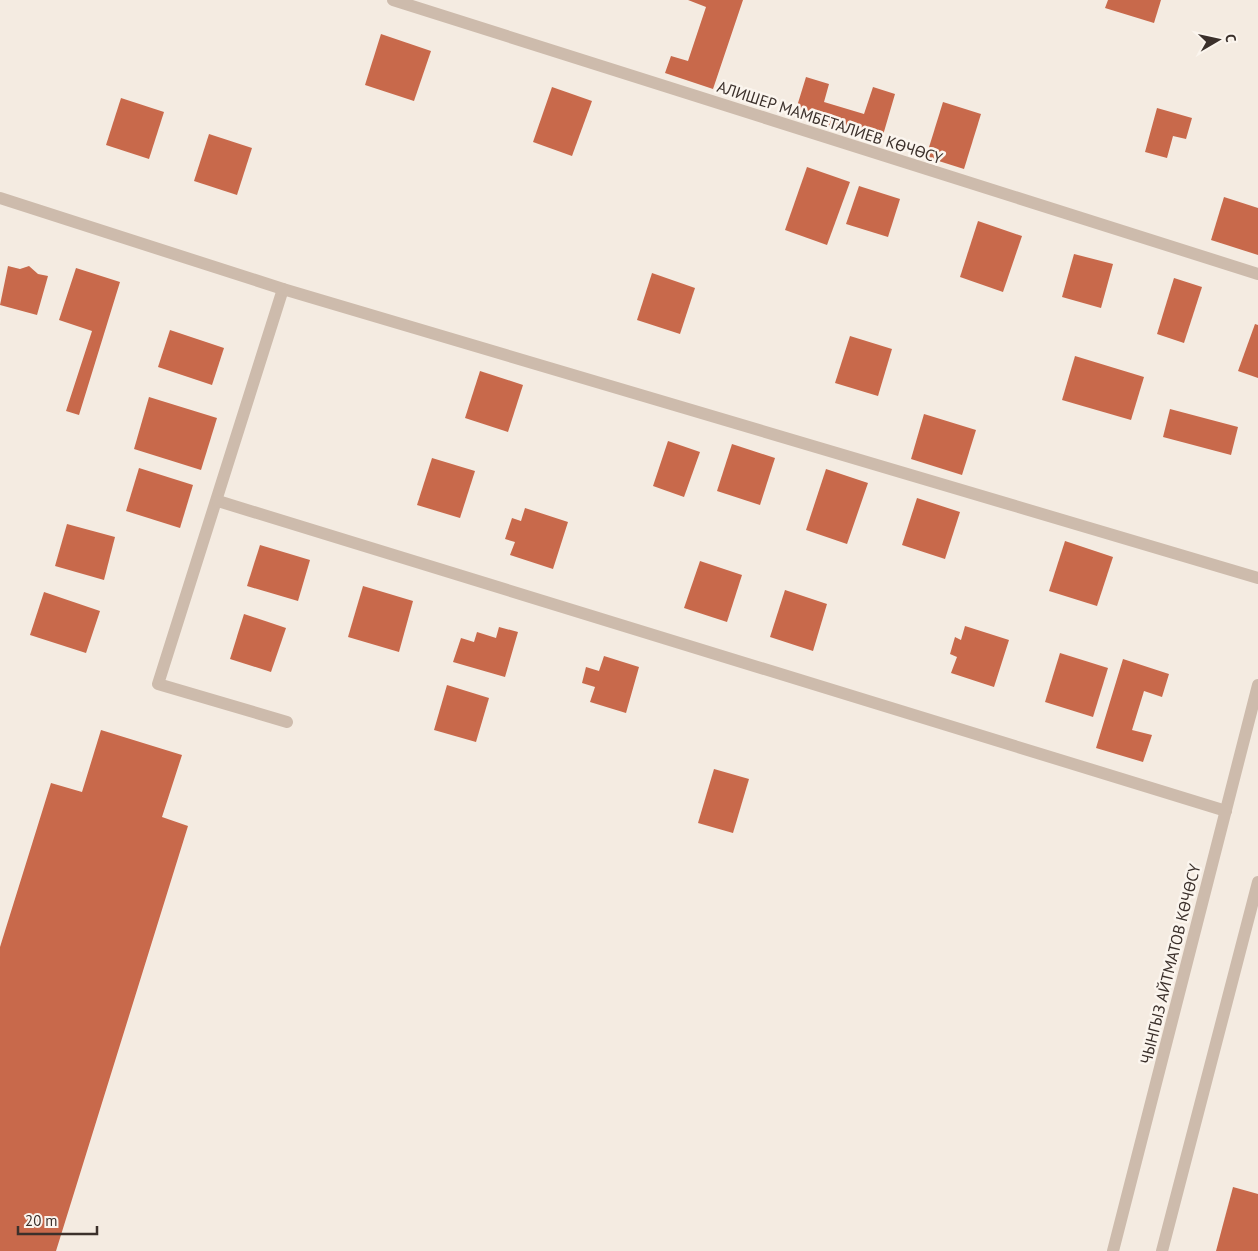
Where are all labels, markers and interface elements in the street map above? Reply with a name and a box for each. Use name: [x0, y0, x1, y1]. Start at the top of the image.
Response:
north arrow: [1193, 15, 1243, 65]
text: С: [1221, 33, 1240, 43]
street label: АЛИШЕР МАМБЕТАЛИЕВ КӨЧӨСҮ: [715, 76, 945, 168]
street label: ЧЫНГЫЗ АЙТМАТОВ КӨЧӨСҮ: [1135, 862, 1205, 1066]
scale bar: [18, 1204, 96, 1236]
text: 20 m: [25, 1211, 58, 1230]

